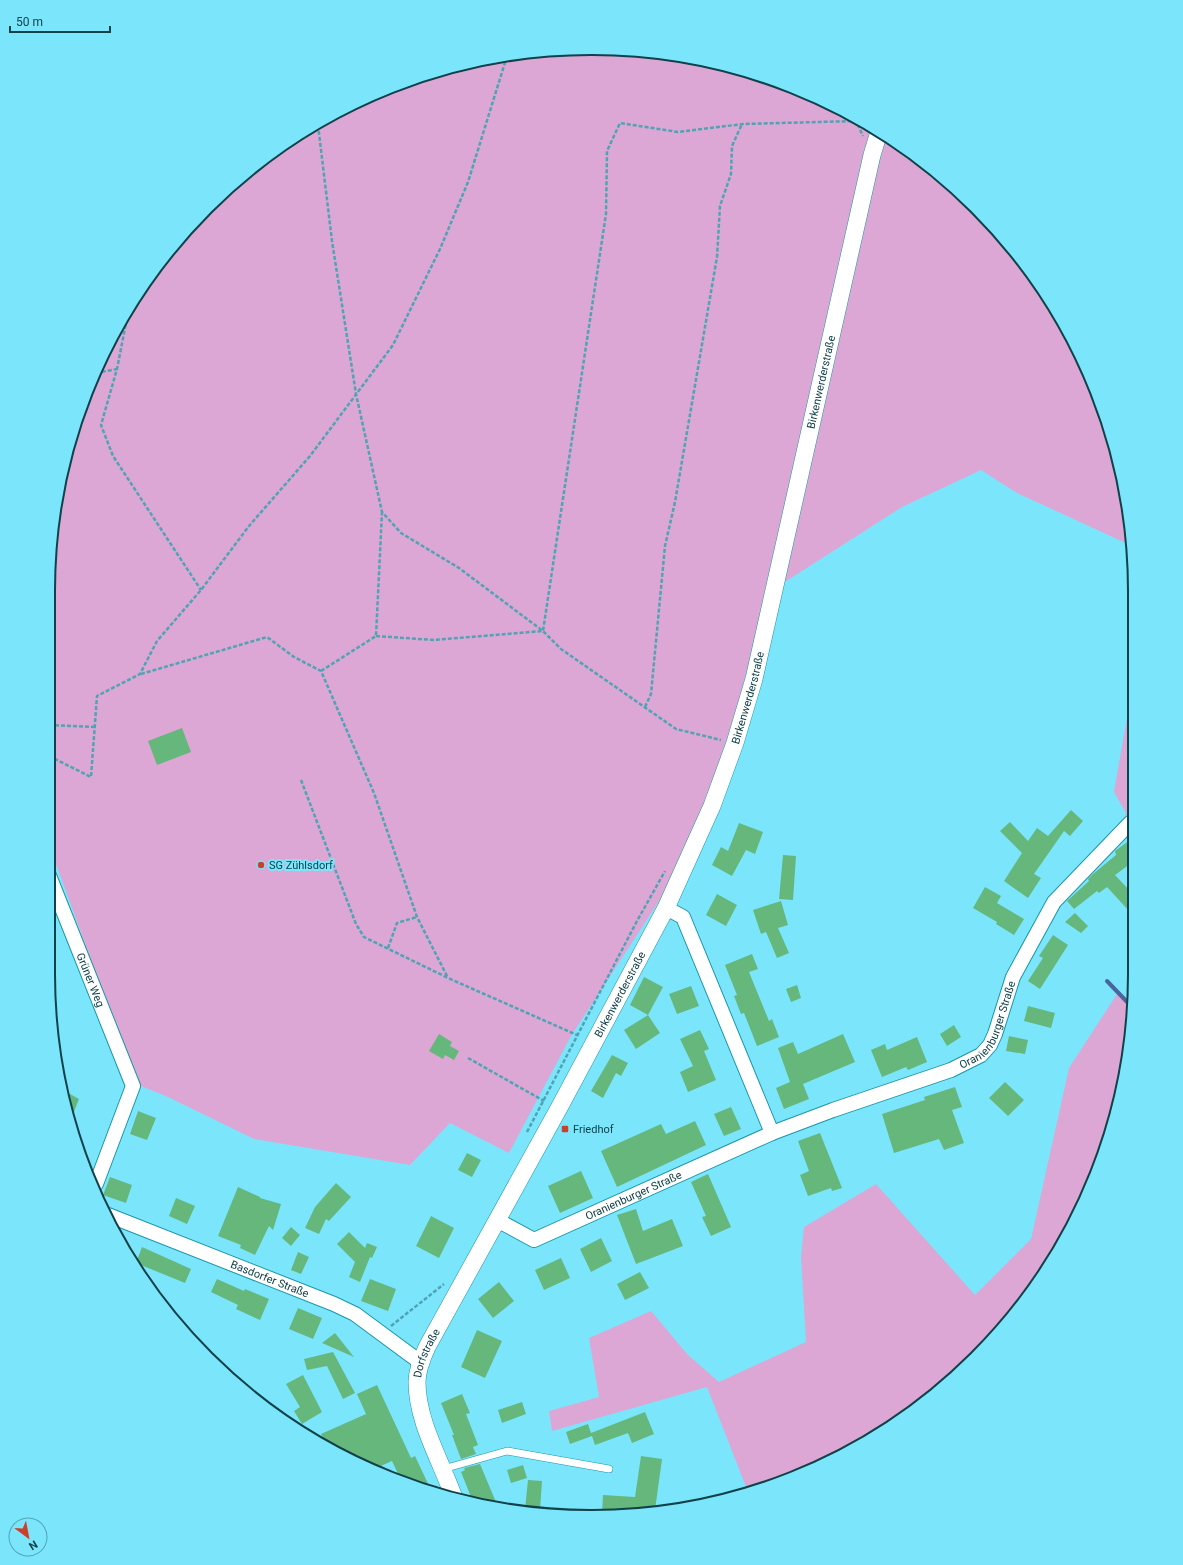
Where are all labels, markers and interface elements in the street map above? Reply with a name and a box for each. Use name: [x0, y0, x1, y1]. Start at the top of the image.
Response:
scale bar: [10, 8, 110, 34]
text: 50 m: [16, 15, 43, 29]
street label: Birkenwerderstraße: [804, 334, 838, 430]
street label: Birkenwerderstraße: [729, 650, 767, 745]
place label: SG Zühlsdorf: [269, 859, 333, 872]
marker: SG Zühlsdorf: [256, 860, 266, 870]
street label: Birkenwerderstraße: [592, 949, 648, 1039]
street label: Grüner Weg: [74, 951, 107, 1009]
street label: Oranienburger Straße: [957, 979, 1018, 1071]
place label: Friedhof: [573, 1123, 614, 1136]
marker: Friedhof: [560, 1124, 570, 1134]
street label: Oranienburger Straße: [583, 1168, 684, 1223]
street label: Basdorfer Straße: [229, 1258, 311, 1300]
street label: Dorfstraße: [411, 1326, 443, 1379]
north arrow: [8, 1517, 48, 1557]
text: N: [26, 1537, 40, 1553]

